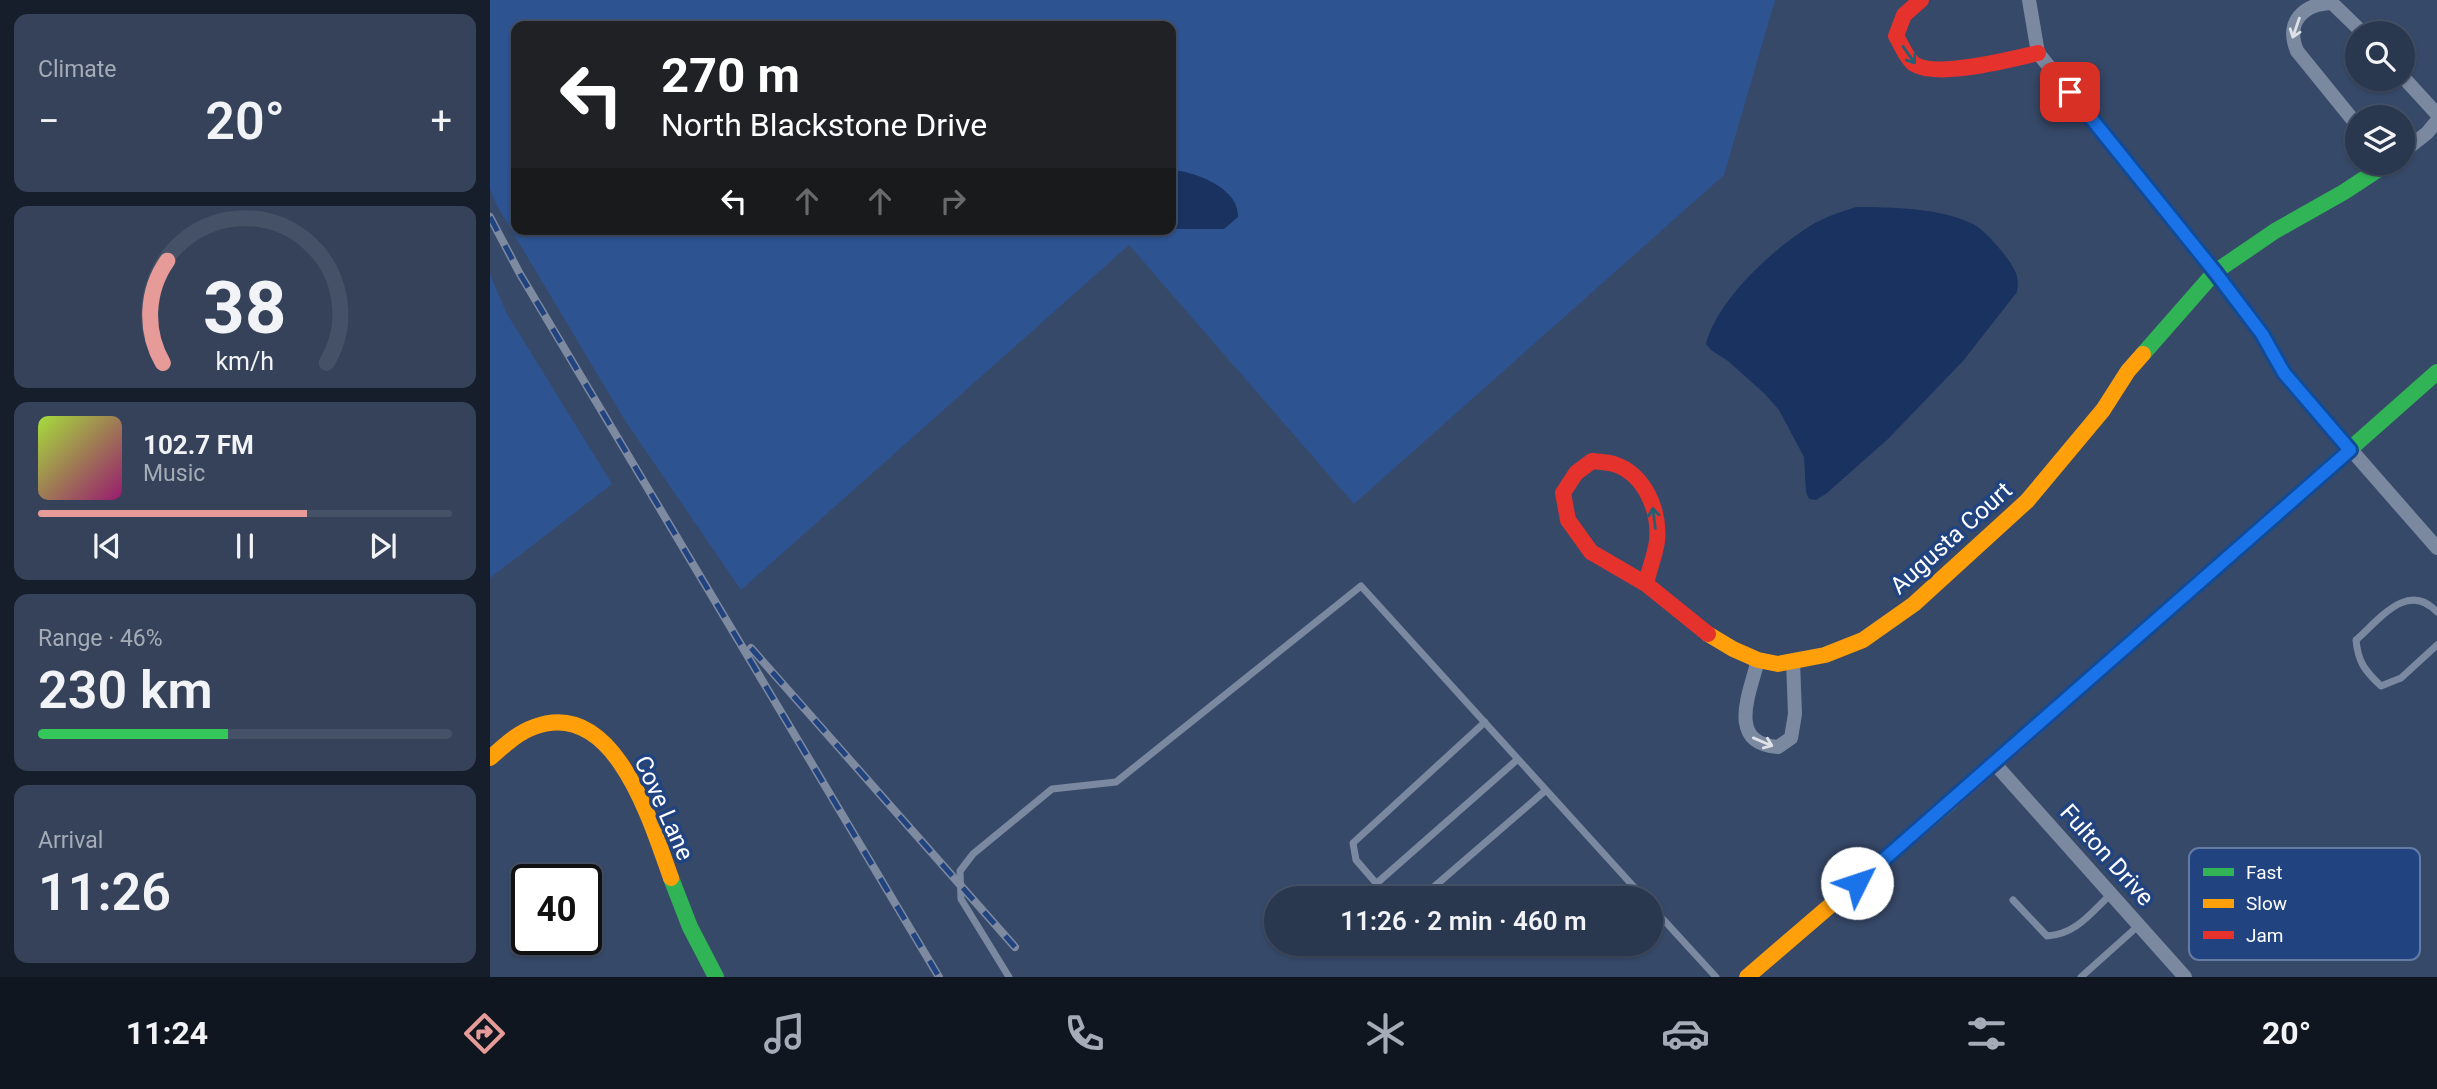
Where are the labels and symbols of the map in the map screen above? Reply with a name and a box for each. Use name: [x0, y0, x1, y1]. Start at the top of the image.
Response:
one-way arrow: [2289, 17, 2301, 38]
one-way arrow: [1901, 44, 1916, 64]
pin: [2040, 62, 2100, 122]
street label: Augusta Court: [1884, 476, 2018, 600]
one-way arrow: [1648, 507, 1661, 530]
one-way arrow: [1751, 736, 1773, 749]
street label: Cove Lane: [629, 751, 699, 865]
street label: Fulton Drive: [2054, 799, 2160, 911]
position arrow: [1820, 846, 1894, 920]
legend: [2189, 848, 2420, 960]
text: Fast: [2246, 861, 2283, 884]
speed limit sign: 40: [511, 864, 602, 955]
text: Slow: [2246, 892, 2287, 915]
text: Jam: [2246, 924, 2283, 947]

